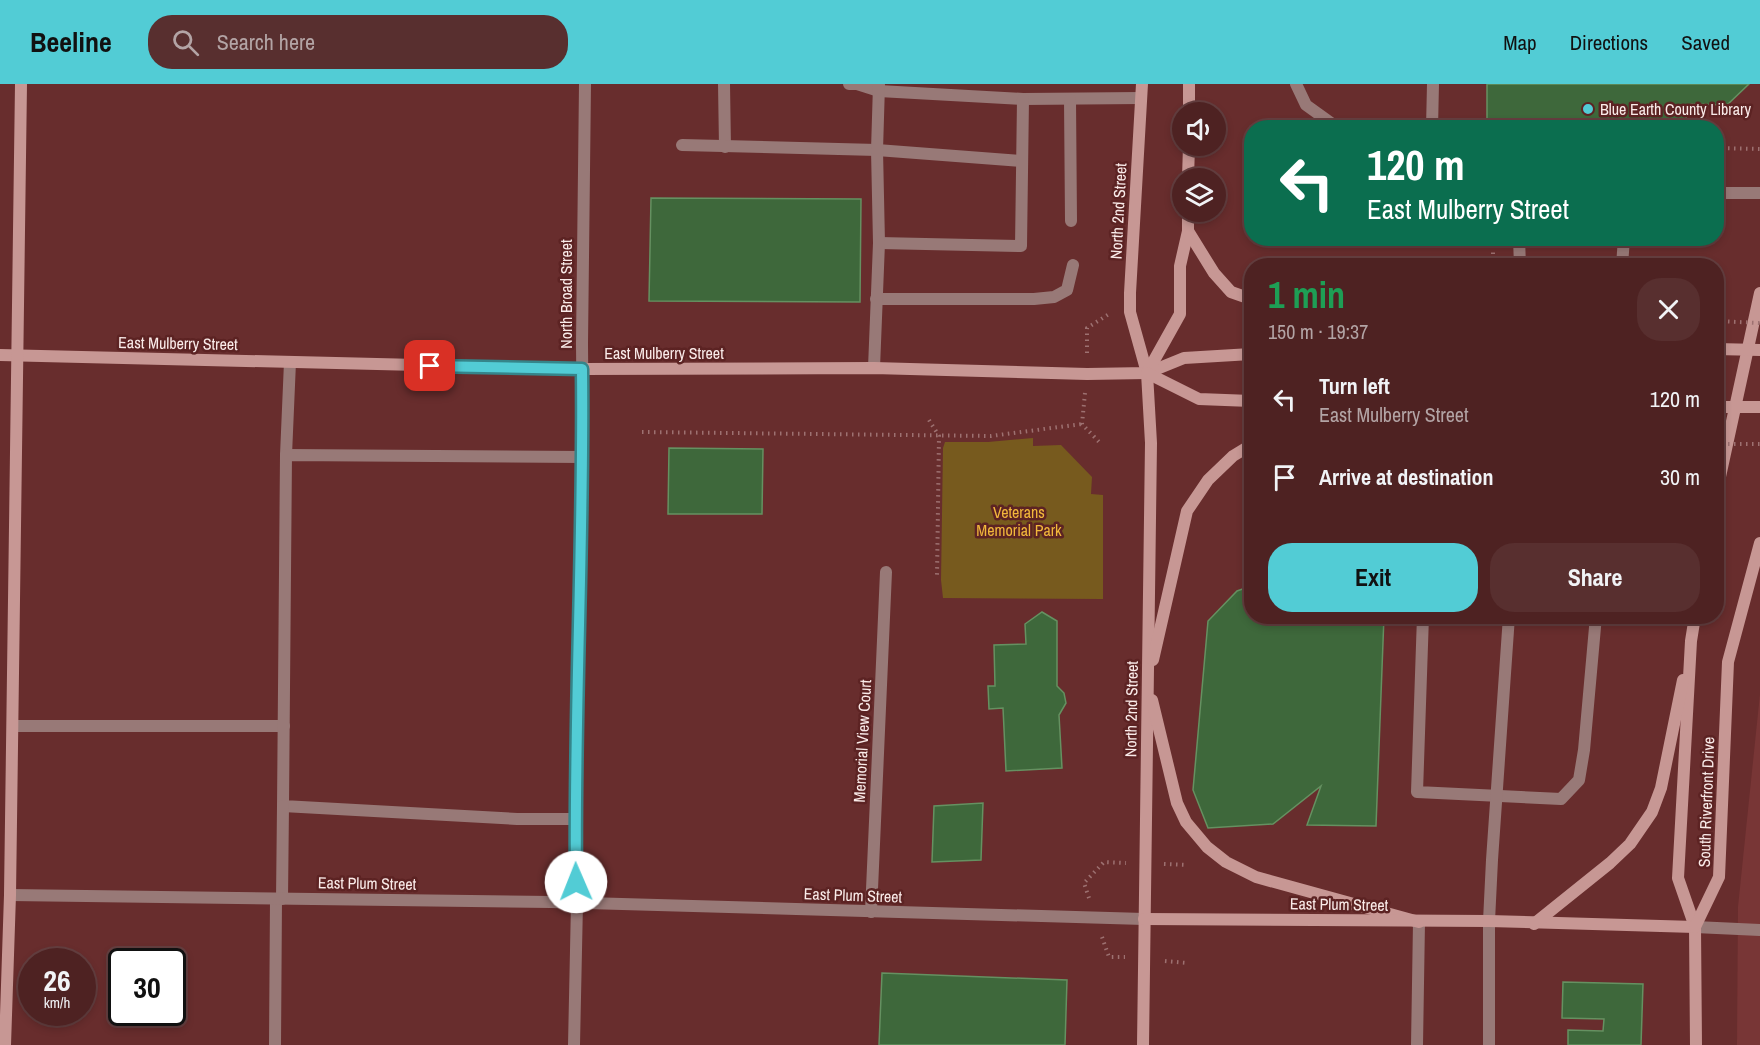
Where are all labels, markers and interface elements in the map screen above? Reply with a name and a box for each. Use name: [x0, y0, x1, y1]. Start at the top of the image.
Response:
search box: [148, 15, 568, 69]
text: Beeline: [30, 23, 112, 61]
icon: search: [169, 26, 202, 59]
text: Search here: [217, 27, 315, 57]
text: Map: [1503, 28, 1537, 57]
text: Directions: [1570, 28, 1648, 57]
text: Saved: [1681, 28, 1730, 57]
place label: Blue Earth County Library: [1600, 98, 1751, 120]
map controls: [1172, 102, 1226, 222]
button: sound: [1172, 102, 1226, 156]
marker: Blue Earth County Library: [1581, 102, 1595, 116]
text: 120 m: [1367, 137, 1465, 193]
icon: left: [1268, 144, 1346, 222]
street label: North 2nd Street: [1104, 162, 1132, 260]
button: layers: [1172, 168, 1226, 222]
text: East Mulberry Street: [1367, 191, 1569, 227]
street label: North Broad Street: [555, 239, 577, 349]
text: 1 min: [1268, 271, 1345, 319]
button: close: [1637, 278, 1700, 341]
text: 150 m · 19:37: [1268, 318, 1368, 345]
street label: East Mulberry Street: [118, 331, 238, 355]
pin: [404, 340, 455, 391]
street label: East Mulberry Street: [604, 342, 724, 364]
icon: arrive: [413, 349, 446, 382]
text: Turn left: [1319, 371, 1390, 401]
icon: left: [1268, 383, 1301, 416]
text: 120 m: [1650, 384, 1700, 414]
text: East Mulberry Street: [1319, 401, 1468, 428]
icon: arrive: [1268, 461, 1301, 494]
text: Arrive at destination: [1319, 462, 1493, 492]
text: 30 m: [1660, 462, 1700, 492]
park label: Veterans Memorial Park: [976, 501, 1062, 541]
button: Exit: [1268, 543, 1478, 612]
button: Share: [1490, 543, 1700, 612]
street label: North 2nd Street: [1119, 660, 1143, 757]
street label: Memorial View Court: [848, 679, 876, 803]
street label: South Riverfront Drive: [1693, 736, 1719, 868]
position arrow: [544, 850, 608, 914]
street label: East Plum Street: [318, 871, 417, 895]
street label: East Plum Street: [803, 882, 903, 908]
street label: East Plum Street: [1290, 892, 1389, 916]
speed limit sign: 30: [108, 948, 186, 1026]
text: 26: [43, 960, 71, 1000]
text: km/h: [44, 992, 70, 1013]

